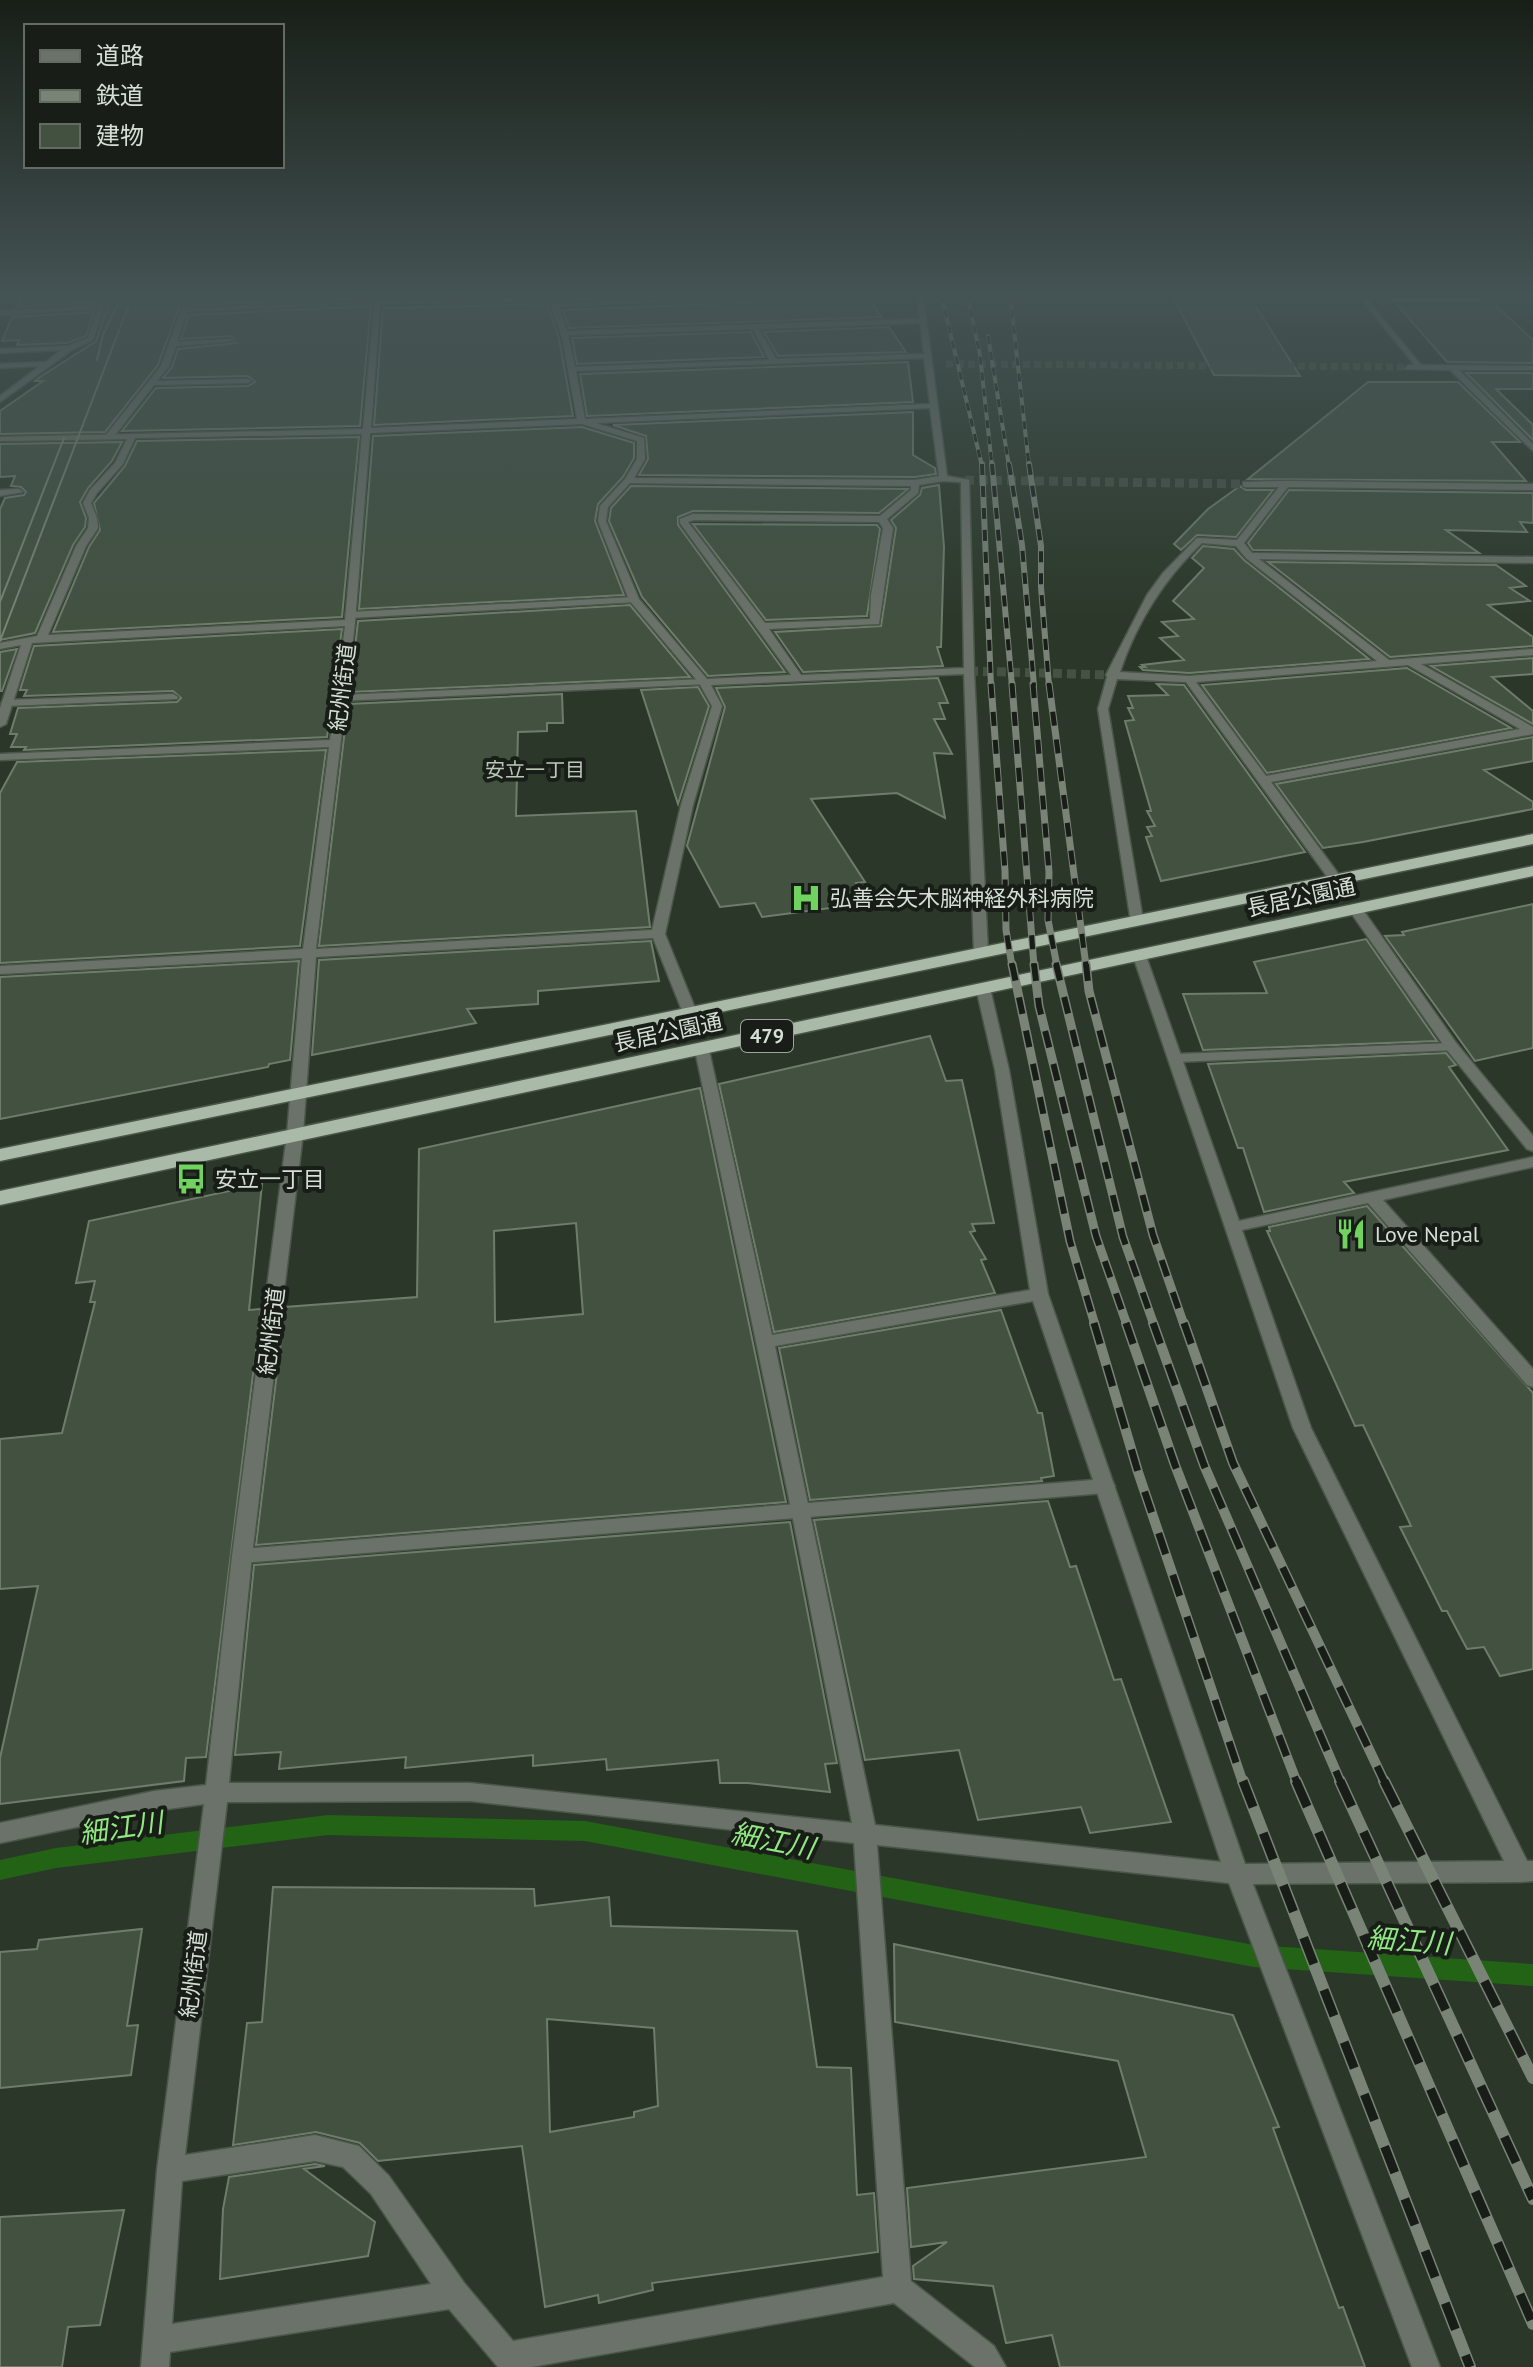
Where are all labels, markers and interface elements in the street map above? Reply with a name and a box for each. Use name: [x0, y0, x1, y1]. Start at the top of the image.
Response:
legend: [24, 24, 284, 168]
text: 道路: [96, 40, 144, 71]
text: 鉄道: [96, 80, 144, 111]
text: 建物: [96, 120, 144, 151]
street label: 紀州街道: [323, 642, 361, 732]
district label: 安立一丁目: [485, 757, 585, 783]
street label: 長居公園通: [1244, 872, 1358, 922]
hospital icon: 弘善会矢木脳神経外科病院: [789, 881, 823, 915]
place label: 弘善会矢木脳神経外科病院: [830, 884, 1094, 912]
street label: 長居公園通: [611, 1007, 725, 1057]
road number: 479: [741, 1020, 793, 1052]
bus stop icon: 安立一丁目: [174, 1162, 208, 1196]
place label: 安立一丁目: [215, 1165, 325, 1193]
restaurant icon: Love Nepal: [1334, 1217, 1368, 1251]
place label: Love Nepal: [1375, 1220, 1480, 1248]
street label: 紀州街道: [252, 1286, 290, 1376]
water label: 細江川: [77, 1802, 168, 1851]
water label: 細江川: [728, 1814, 821, 1867]
water label: 細江川: [1366, 1919, 1455, 1962]
street label: 紀州街道: [174, 1929, 212, 2019]

